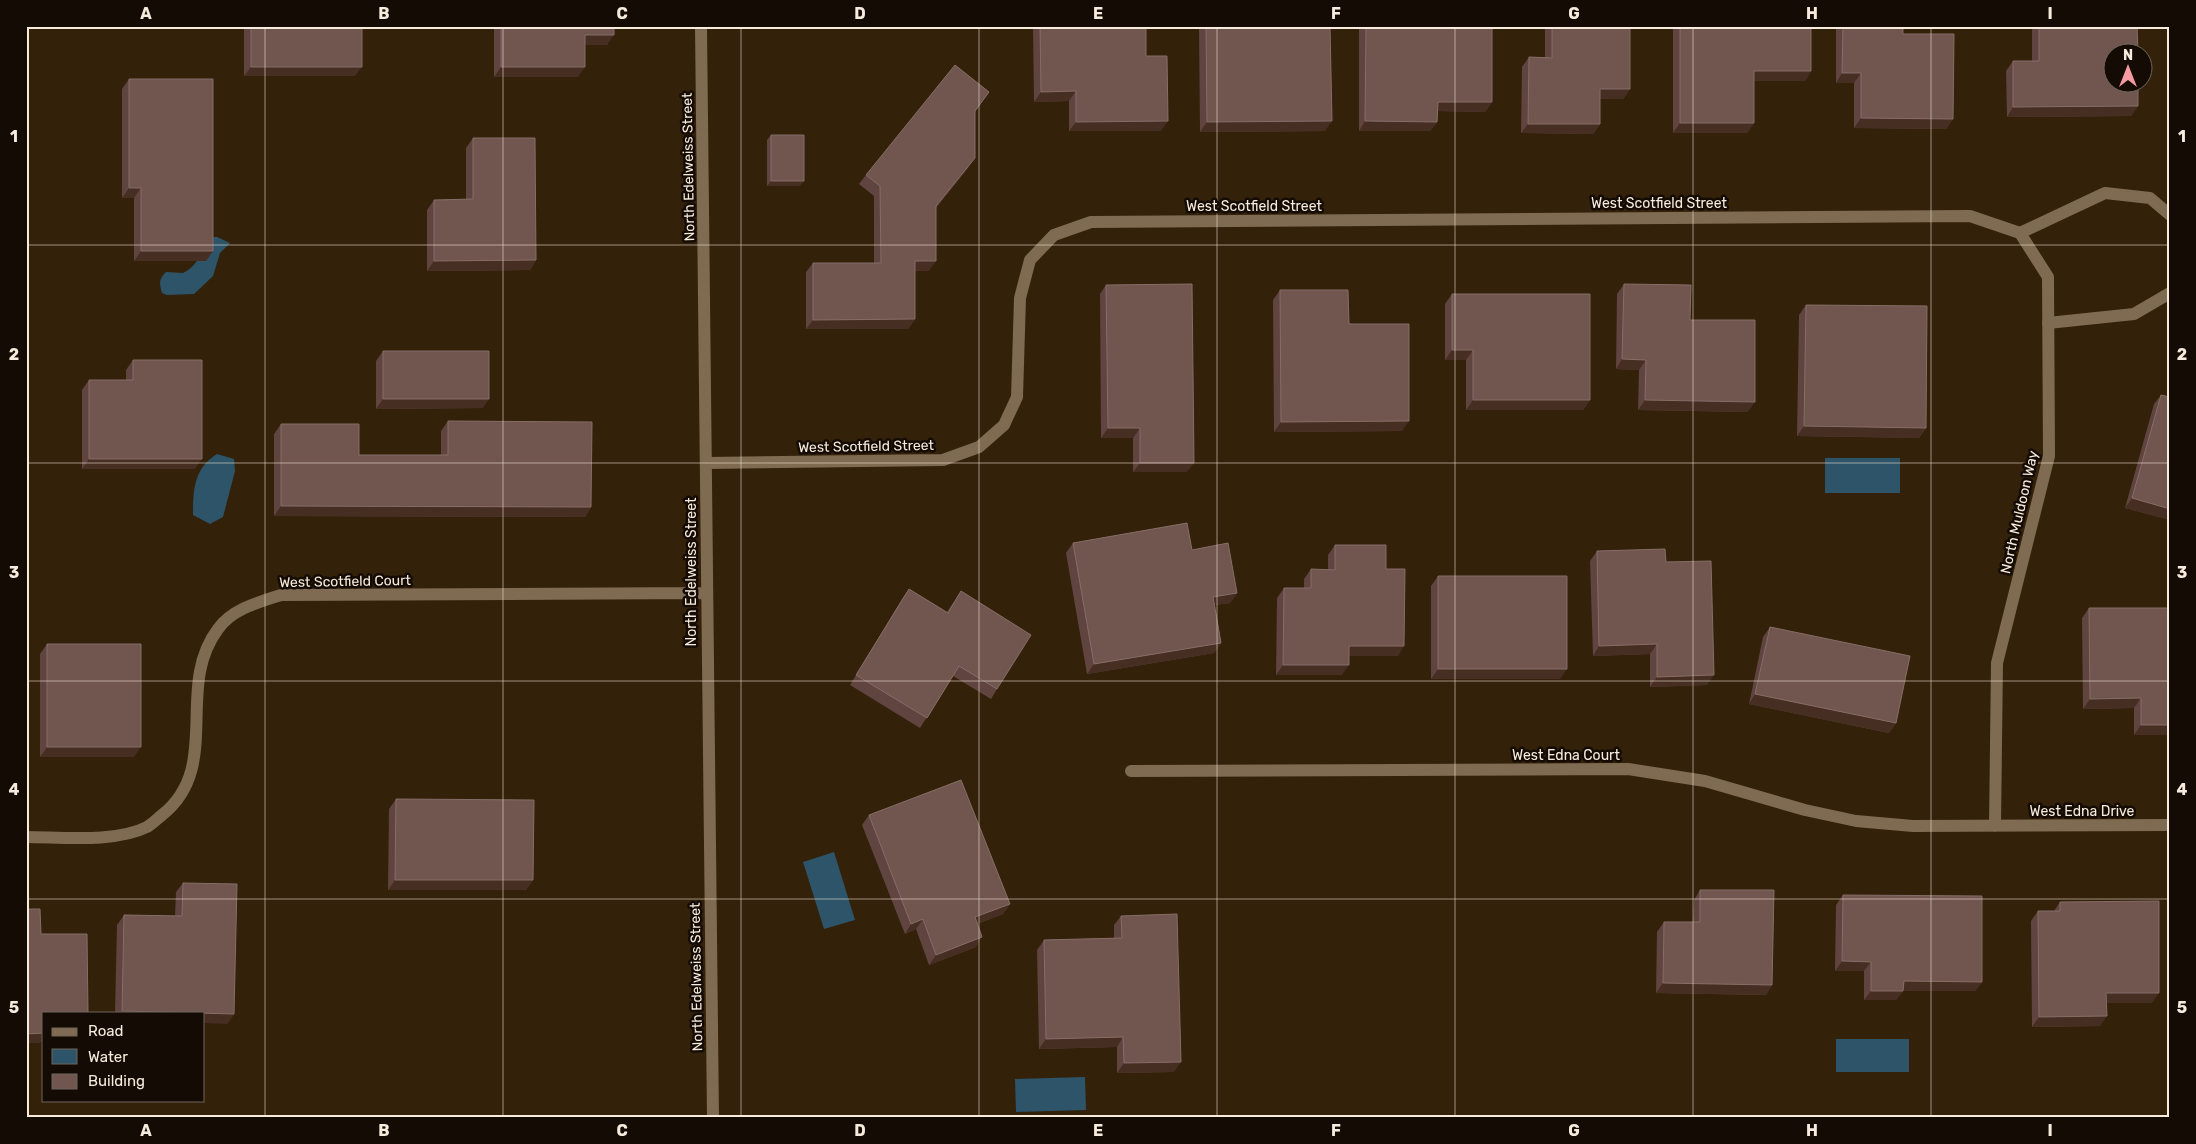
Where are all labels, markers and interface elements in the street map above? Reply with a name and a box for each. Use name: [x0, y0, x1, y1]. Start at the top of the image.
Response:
text: A: [140, 4, 152, 23]
text: B: [378, 4, 390, 23]
text: C: [616, 4, 628, 23]
text: D: [854, 4, 866, 23]
text: E: [1093, 4, 1103, 23]
text: F: [1331, 4, 1341, 23]
text: G: [1568, 4, 1580, 23]
text: H: [1806, 4, 1818, 23]
text: I: [2047, 4, 2053, 23]
north arrow: [2104, 42, 2154, 92]
text: N: [2123, 47, 2133, 64]
street label: North Edelweiss Street: [679, 92, 698, 242]
text: 1: [10, 127, 18, 146]
text: 1: [2178, 127, 2186, 146]
street label: West Scotfield Street: [1591, 195, 1727, 212]
street label: West Scotfield Street: [1186, 198, 1322, 215]
text: 2: [9, 345, 19, 364]
text: 2: [2177, 345, 2187, 364]
street label: West Scotfield Street: [798, 437, 935, 456]
street label: North Muldoon Way: [1997, 449, 2042, 575]
street label: North Edelweiss Street: [683, 497, 700, 646]
text: 3: [9, 563, 19, 582]
text: 3: [2177, 563, 2187, 582]
street label: West Scotfield Court: [279, 572, 412, 591]
street label: West Edna Court: [1512, 747, 1620, 764]
text: 4: [9, 780, 20, 799]
text: 4: [2177, 780, 2188, 799]
street label: West Edna Drive: [2030, 803, 2135, 820]
street label: North Edelweiss Street: [687, 902, 706, 1052]
text: 5: [9, 998, 19, 1017]
text: 5: [2177, 998, 2187, 1017]
legend: [42, 1012, 205, 1102]
text: Road: [88, 1022, 124, 1040]
text: Water: [88, 1048, 128, 1066]
text: Building: [88, 1072, 145, 1090]
text: A: [140, 1121, 152, 1140]
text: B: [378, 1121, 390, 1140]
text: C: [616, 1121, 628, 1140]
text: D: [854, 1121, 866, 1140]
text: E: [1093, 1121, 1103, 1140]
text: F: [1331, 1121, 1341, 1140]
text: G: [1568, 1121, 1580, 1140]
text: H: [1806, 1121, 1818, 1140]
text: I: [2047, 1121, 2053, 1140]

